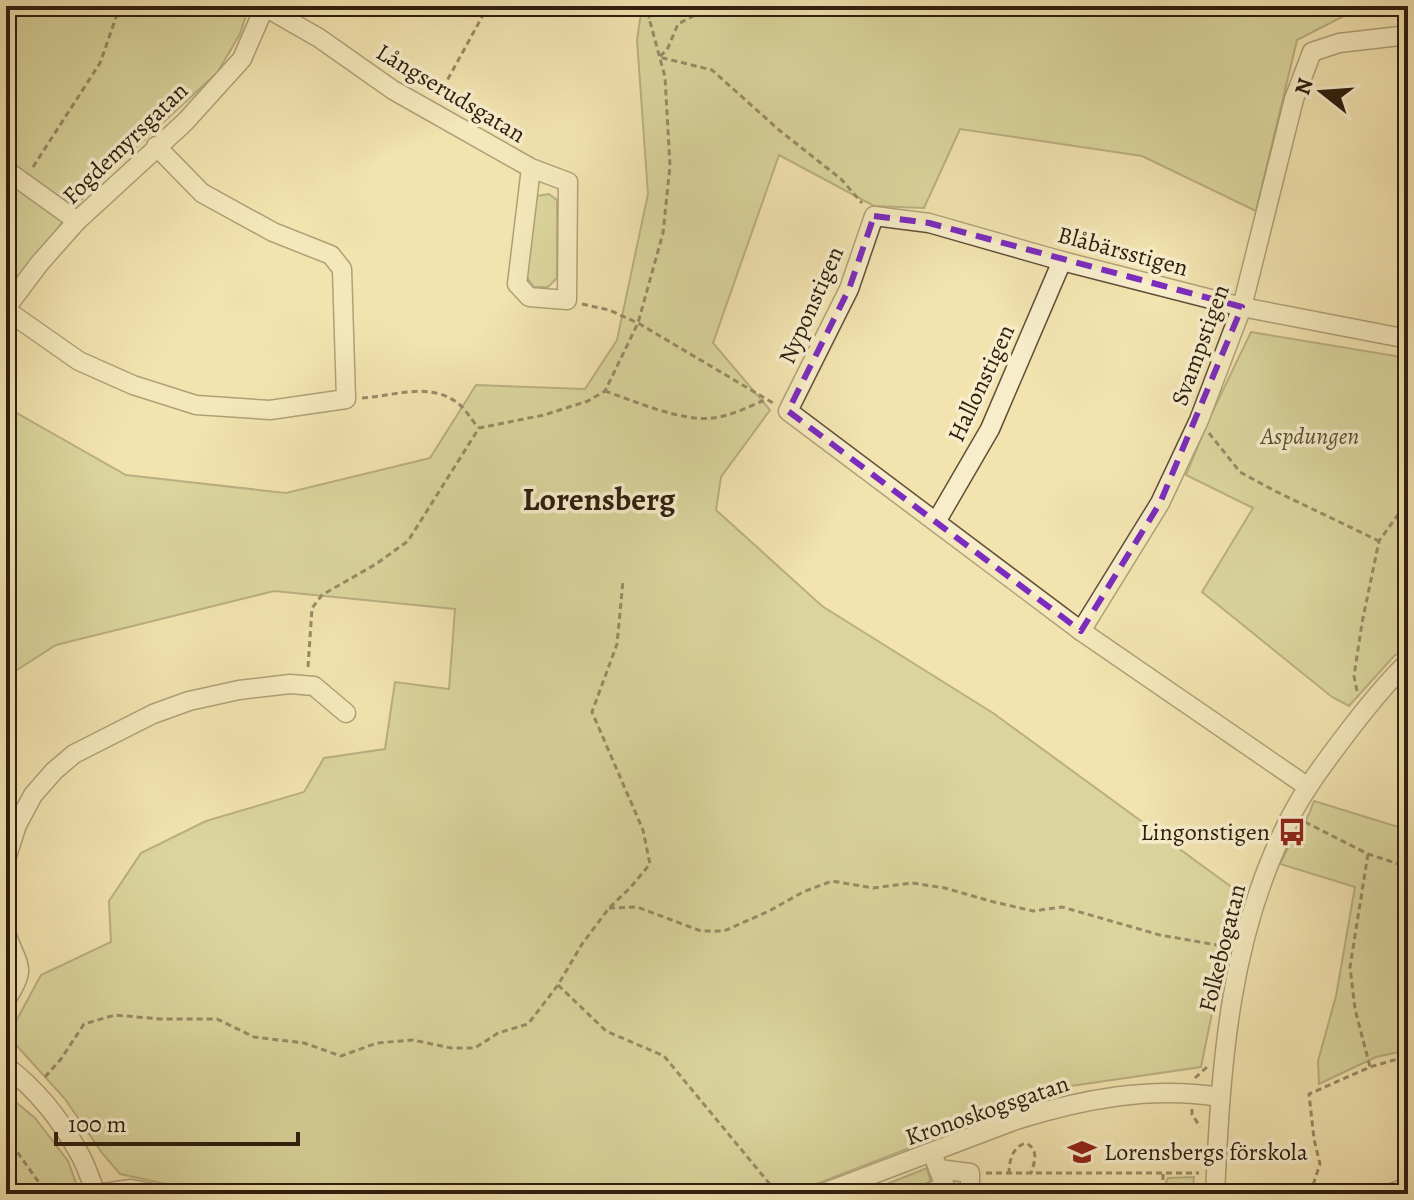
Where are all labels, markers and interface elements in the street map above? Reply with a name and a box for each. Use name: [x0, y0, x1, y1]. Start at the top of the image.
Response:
street label: Långserudsgatan: [370, 36, 532, 150]
north arrow: [1282, 52, 1362, 132]
text: N: [1287, 74, 1321, 98]
street label: Fogdemyrsgatan: [55, 75, 195, 211]
street label: Blåbärsstigen: [1054, 218, 1192, 284]
street label: Nyponstigen: [771, 241, 851, 369]
street label: Svampstigen: [1163, 280, 1237, 410]
street label: Hallonstigen: [940, 319, 1022, 447]
park label: Aspdungen: [1259, 420, 1359, 452]
district label: Lorensberg: [523, 477, 676, 521]
place label: Lingonstigen: [1141, 816, 1270, 848]
bus stop icon: Lingonstigen: [1277, 817, 1307, 847]
street label: Folkebogatan: [1191, 881, 1253, 1015]
street label: Kronoskogsgatan: [901, 1067, 1073, 1153]
scale bar: [56, 1096, 298, 1146]
text: 100 m: [68, 1108, 127, 1140]
place label: Lorensbergs förskola: [1104, 1136, 1309, 1168]
school or university icon: Lorensbergs förskola: [1067, 1137, 1097, 1167]

